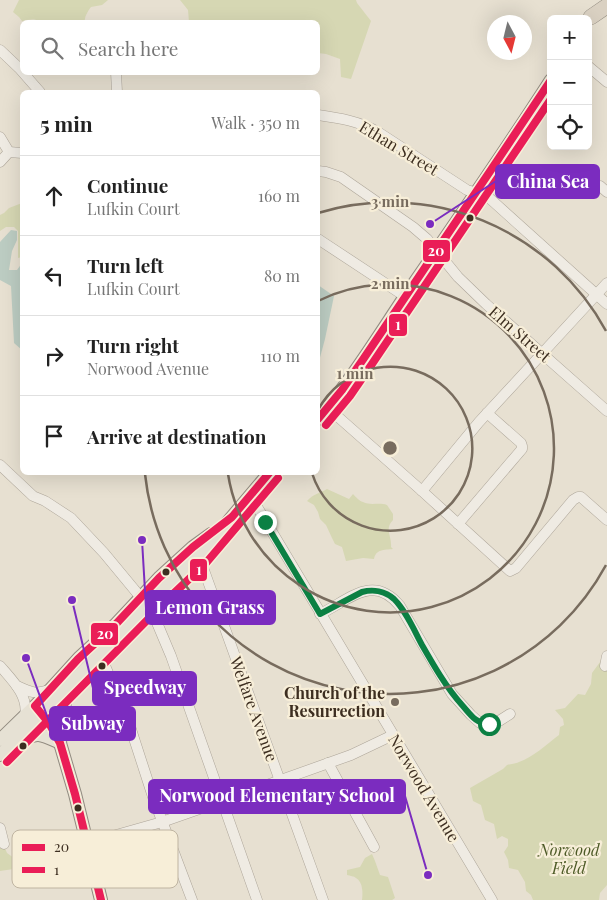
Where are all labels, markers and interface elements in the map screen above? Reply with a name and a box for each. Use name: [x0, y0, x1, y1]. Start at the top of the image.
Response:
north arrow: [487, 15, 532, 60]
map controls: [547, 15, 592, 150]
button: +: [547, 15, 592, 60]
search box: [20, 20, 320, 75]
icon: search: [38, 34, 66, 62]
text: Search here: [78, 35, 178, 61]
button: −: [547, 60, 592, 105]
button: locate: [547, 105, 592, 150]
text: 5 min: [40, 109, 93, 137]
text: Walk · 350 m: [211, 112, 300, 133]
street label: Ethan Street: [356, 116, 443, 180]
callout: China Sea: [496, 165, 599, 198]
text: China Sea: [507, 169, 590, 193]
text: Continue: [87, 172, 168, 198]
icon: ahead: [40, 182, 68, 210]
text: 160 m: [258, 185, 300, 206]
text: 3 min: [371, 191, 410, 211]
text: Lufkin Court: [87, 198, 180, 219]
unlabelled marker: [465, 213, 475, 223]
line badge: 20: [422, 239, 451, 263]
text: 20: [428, 241, 444, 260]
text: Turn left: [87, 252, 164, 278]
icon: left: [40, 262, 68, 290]
text: 80 m: [264, 265, 300, 286]
text: 2 min: [371, 273, 410, 293]
text: Lufkin Court: [87, 278, 180, 299]
street label: Elm Street: [485, 301, 556, 367]
line badge: 1: [388, 313, 408, 337]
text: 1: [395, 315, 401, 334]
text: Turn right: [87, 332, 179, 358]
icon: right: [40, 342, 68, 370]
text: 110 m: [260, 345, 300, 366]
text: Norwood Avenue: [87, 358, 209, 379]
text: 1 min: [337, 363, 374, 383]
icon: arrive: [40, 422, 68, 450]
text: Arrive at destination: [87, 423, 267, 449]
centre of rings: [381, 439, 399, 457]
route end: [254, 511, 277, 534]
line badge: 1: [189, 558, 208, 582]
text: 1: [196, 560, 202, 579]
unlabelled marker: [161, 567, 171, 577]
callout: Lemon Grass: [146, 591, 275, 624]
text: Lemon Grass: [155, 595, 265, 619]
line badge: 20: [90, 622, 119, 646]
text: 20: [97, 624, 113, 643]
street label: Welfare Avenue: [225, 652, 283, 764]
unlabelled marker: [97, 661, 107, 671]
callout: Speedway: [93, 672, 196, 705]
text: Speedway: [104, 675, 187, 699]
place label: Church of the Resurrection: [284, 682, 385, 721]
marker: Church of the Resurrection: [389, 696, 401, 708]
callout: Subway: [50, 707, 135, 740]
text: Subway: [61, 711, 126, 735]
route start: [478, 713, 501, 736]
street label: Norwood Avenue: [384, 730, 465, 846]
unlabelled marker: [18, 741, 28, 751]
callout: Norwood Elementary School: [149, 780, 405, 813]
text: Norwood Elementary School: [159, 783, 395, 807]
unlabelled marker: [73, 803, 83, 813]
legend: [12, 830, 178, 888]
text: 20: [54, 837, 69, 856]
park label: Norwood Field: [536, 839, 601, 878]
text: 1: [54, 860, 59, 879]

